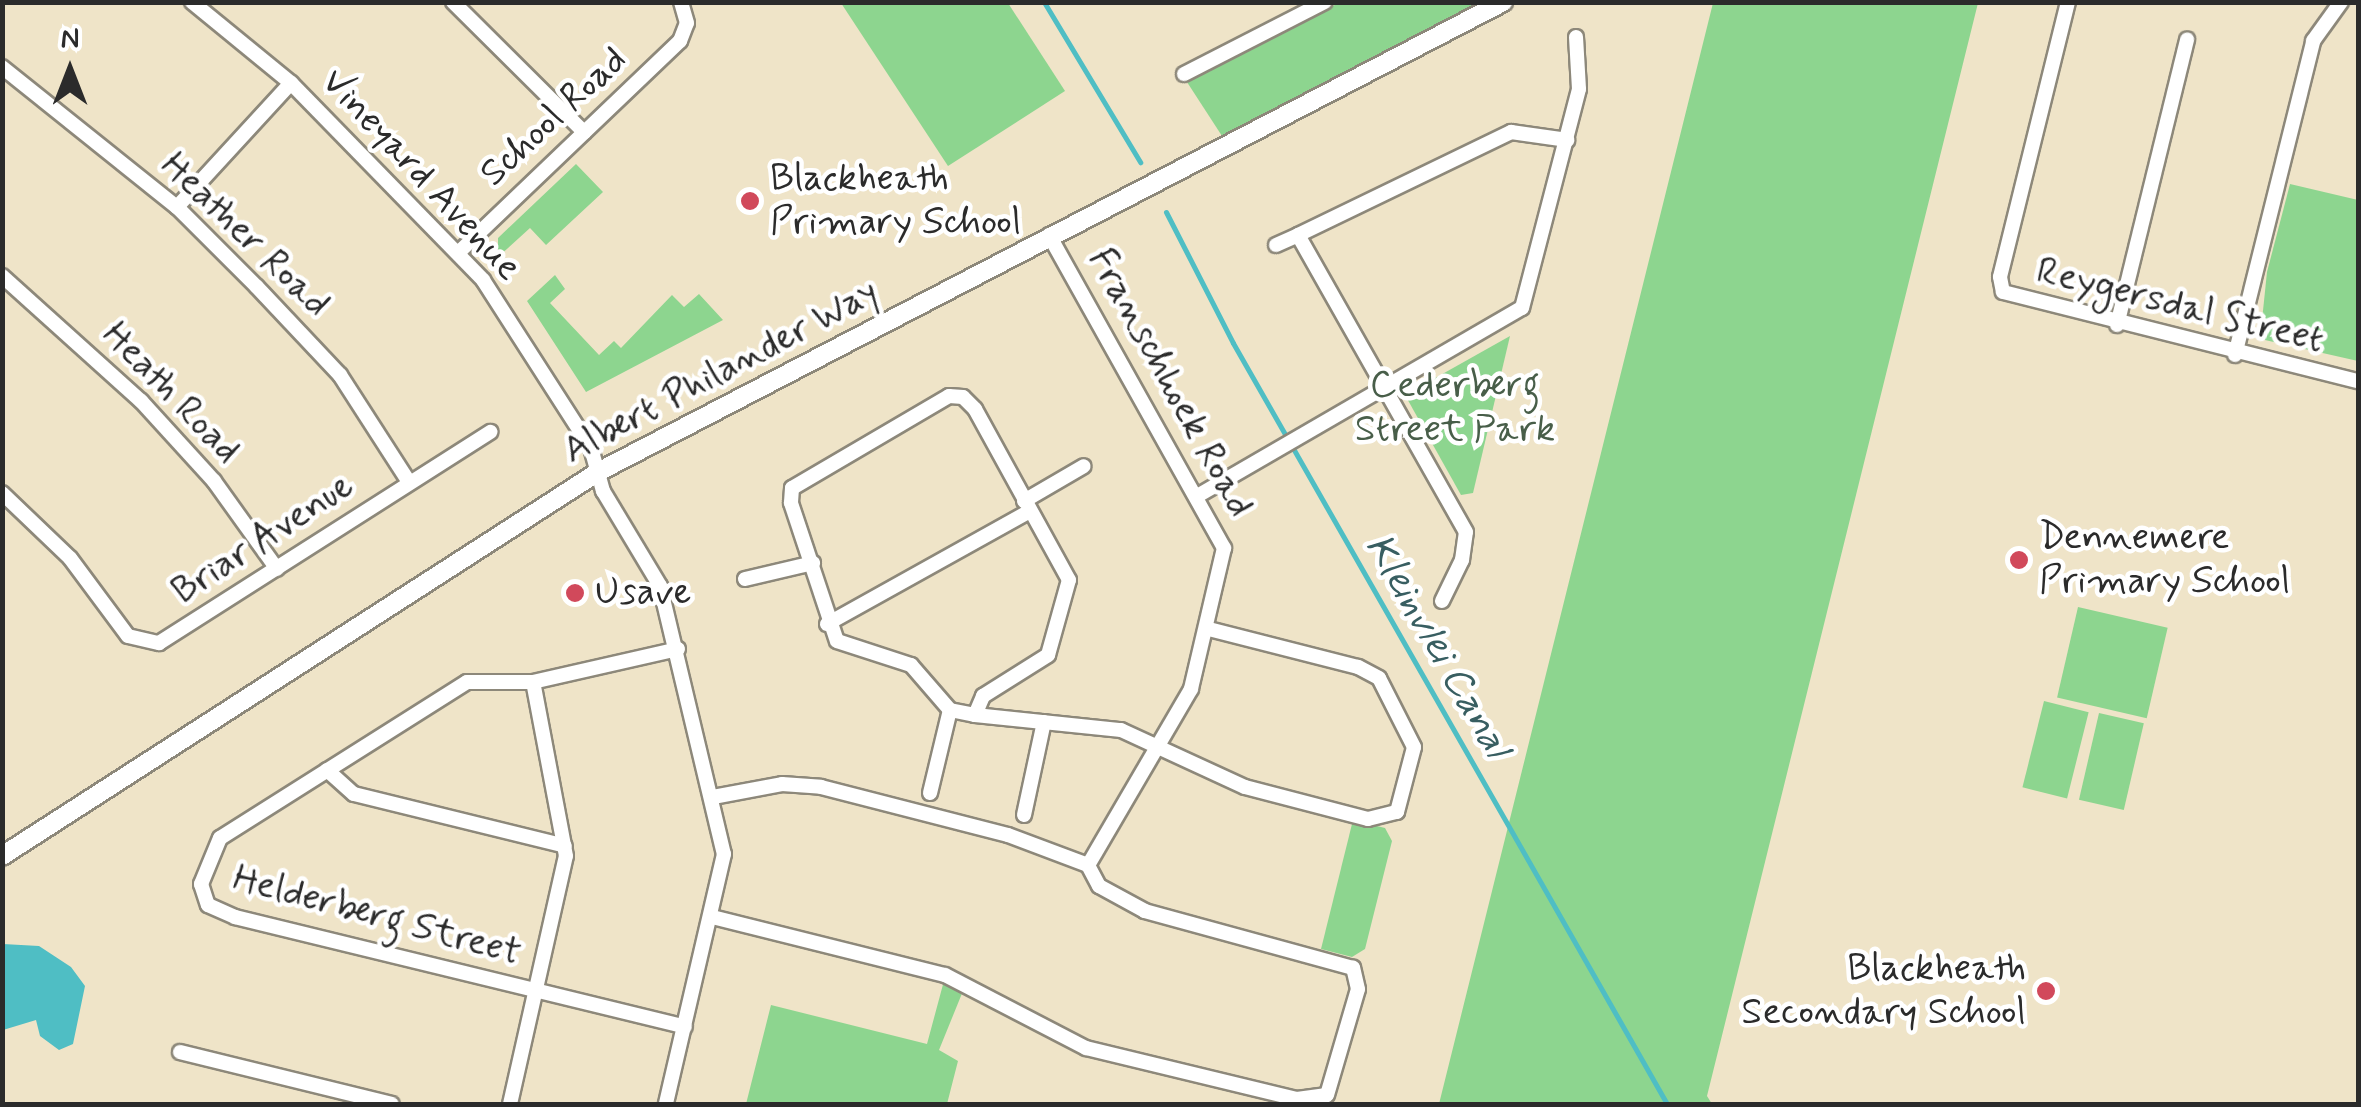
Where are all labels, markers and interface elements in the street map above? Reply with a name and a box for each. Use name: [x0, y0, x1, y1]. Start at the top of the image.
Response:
north arrow: [20, 20, 120, 120]
text: N: [61, 21, 79, 58]
street label: School Road: [471, 37, 637, 197]
street label: Vineyard Avenue: [310, 59, 532, 291]
street label: Heather Road: [152, 144, 338, 326]
place label: Blackheath Primary School: [770, 156, 1021, 245]
marker: Blackheath Primary School: [739, 190, 761, 212]
street label: Franschhoek Road: [1078, 242, 1262, 524]
street label: Reygersdal Street: [2028, 247, 2332, 365]
street label: Albert Philander Way: [557, 271, 885, 473]
street label: Heath Road: [92, 313, 250, 473]
park label: Cederberg Street Park: [1358, 363, 1552, 452]
street label: Briar Avenue: [161, 462, 365, 616]
place label: Dennemere Primary School: [2039, 515, 2290, 604]
water label: Kleinvlei Canal: [1354, 526, 1520, 766]
marker: Dennemere Primary School: [2008, 549, 2030, 571]
place label: Usave: [595, 570, 691, 616]
marker: Usave: [564, 582, 586, 604]
street label: Helderberg Street: [229, 856, 525, 976]
place label: Blackheath Secondary School: [1741, 946, 2026, 1036]
marker: Blackheath Secondary School: [2035, 980, 2057, 1002]

